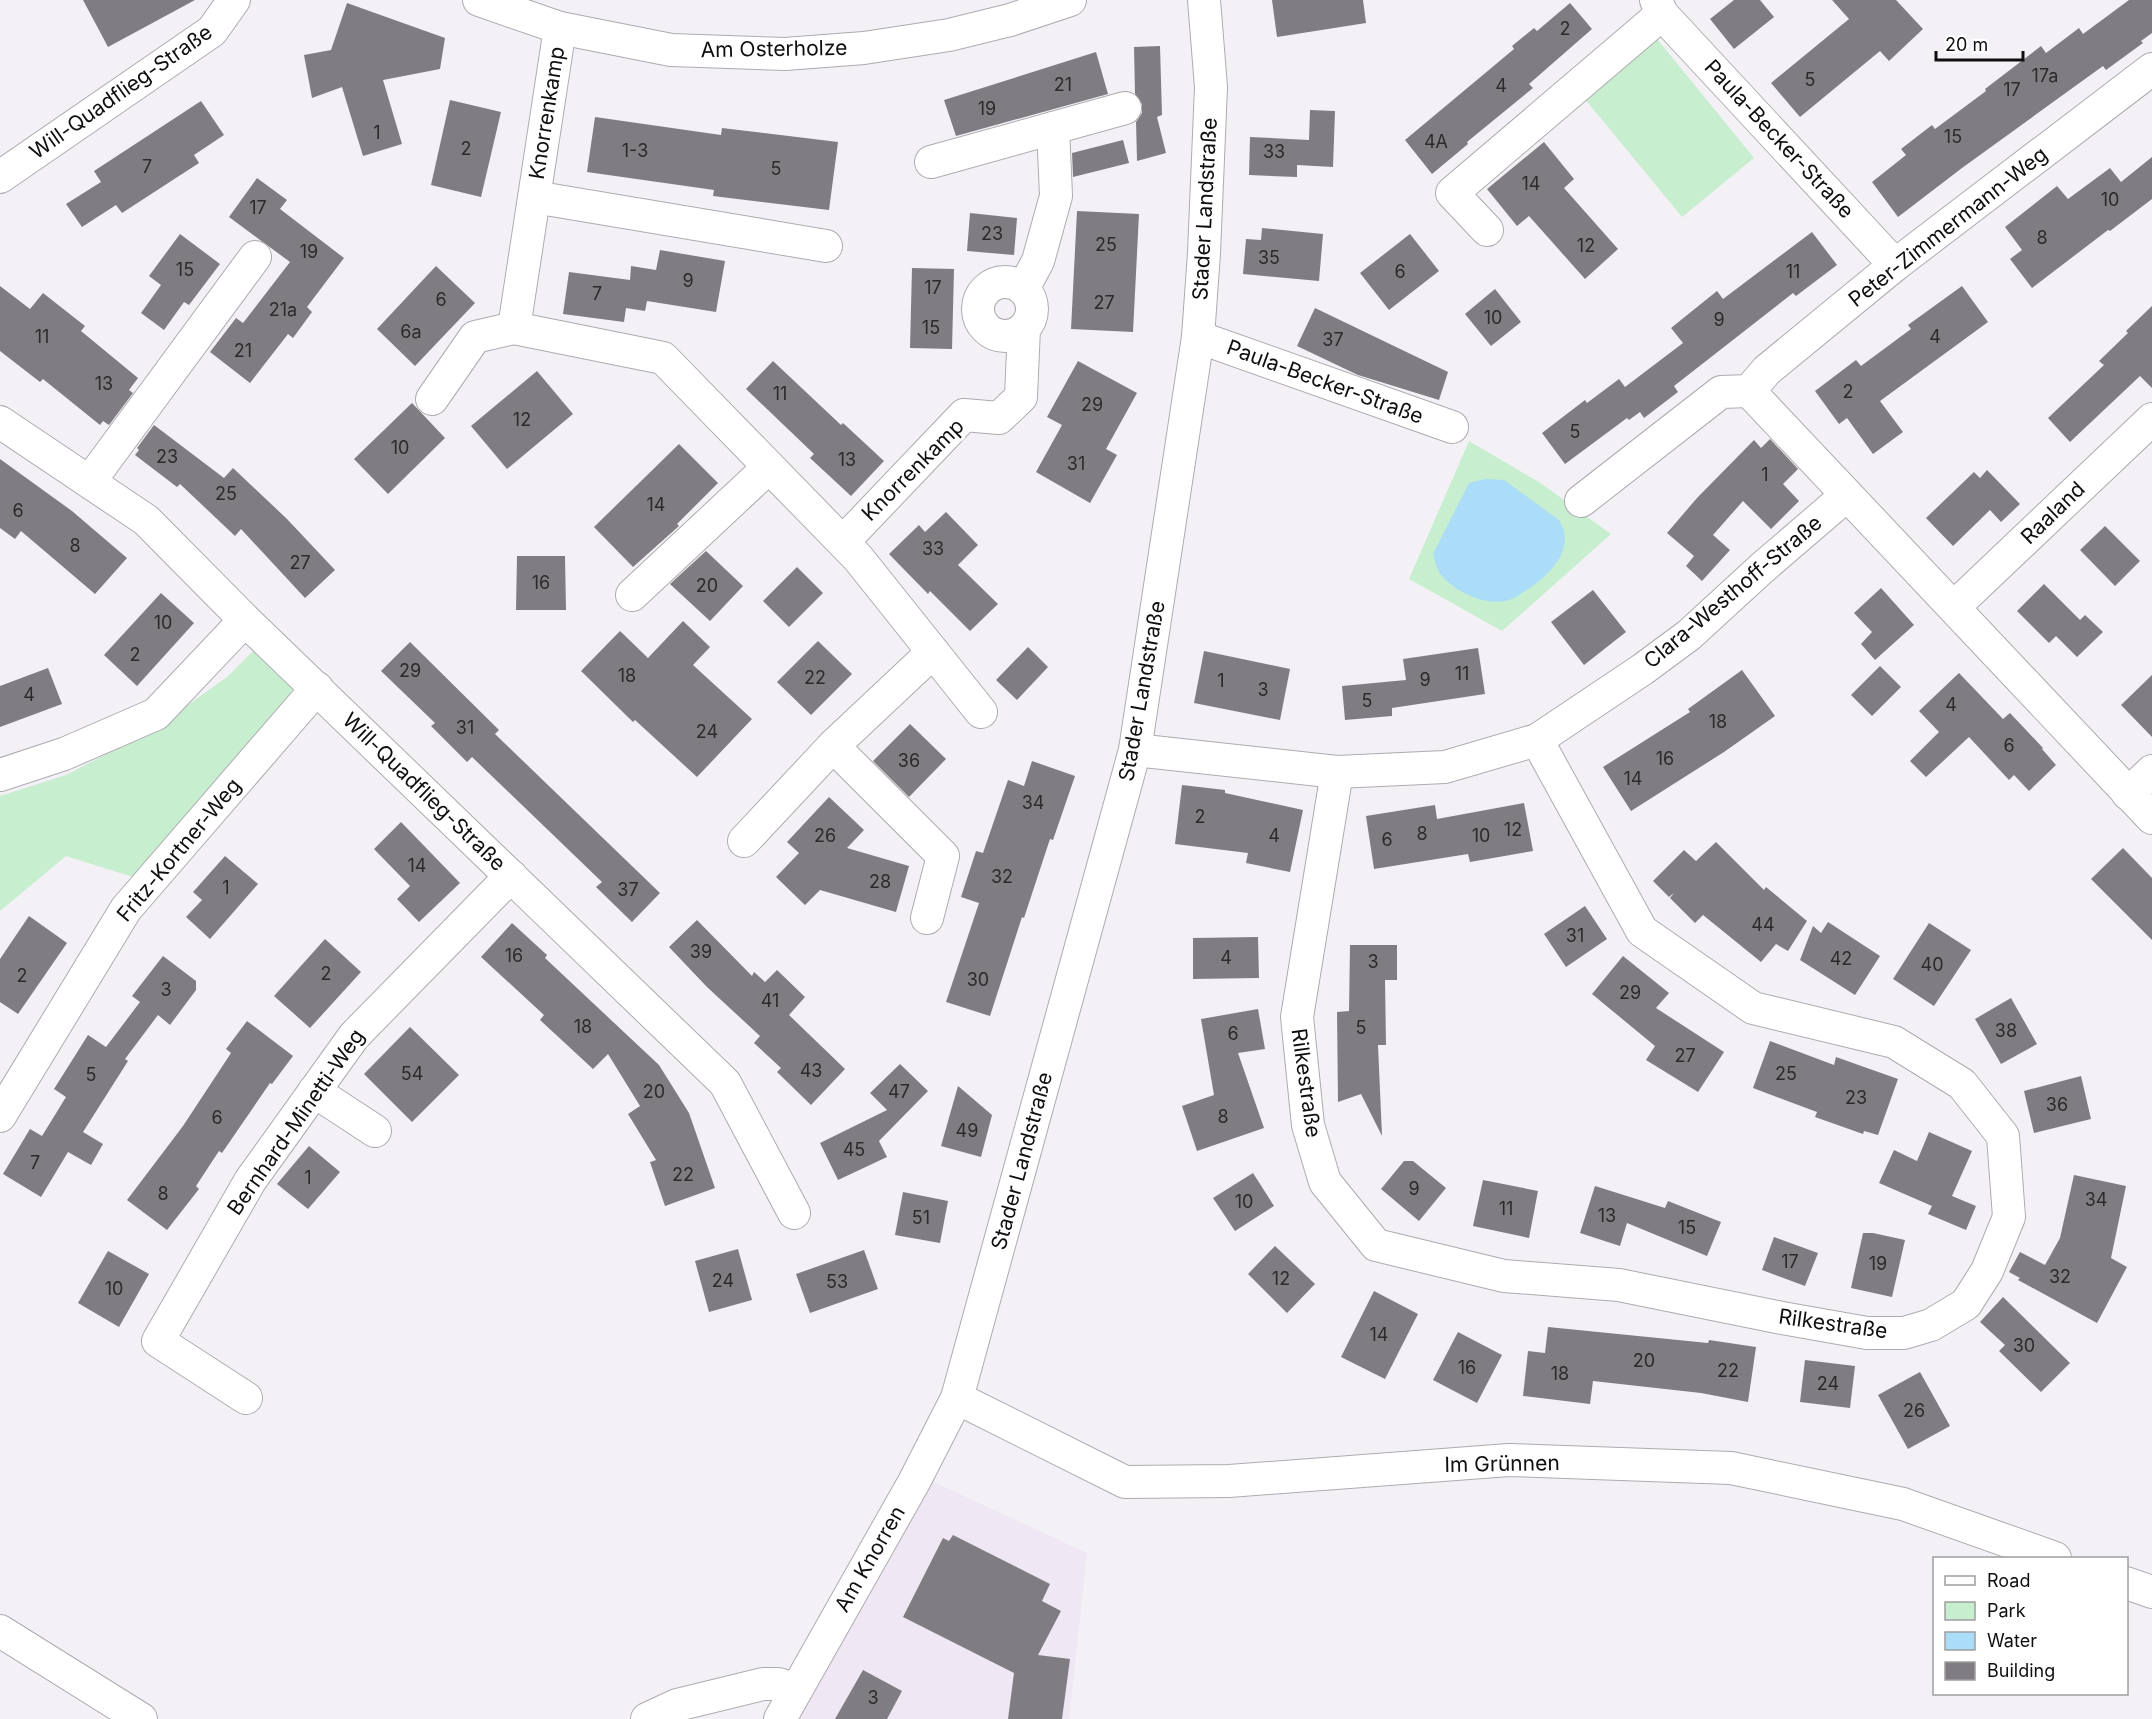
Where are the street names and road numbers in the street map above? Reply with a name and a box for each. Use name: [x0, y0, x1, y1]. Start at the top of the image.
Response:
street label: Will-Quadflieg-Straße: [25, 19, 217, 164]
street label: Am Osterholze: [700, 35, 848, 62]
street label: Knorrenkamp: [524, 45, 569, 181]
street label: Paula-Becker-Straße: [1699, 54, 1859, 223]
street label: Stader Landstraße: [1187, 117, 1222, 301]
street label: Peter-Zimmermann-Weg: [1843, 141, 2052, 312]
street label: Paula-Becker-Straße: [1223, 334, 1427, 429]
street label: Knorrenkamp: [856, 413, 969, 526]
street label: Raaland: [2016, 476, 2090, 549]
street label: Clara-Westhoff-Straße: [1639, 510, 1827, 673]
street label: Stader Landstraße: [1113, 599, 1170, 783]
street label: Will-Quadflieg-Straße: [338, 707, 511, 876]
street label: Fritz-Kortner-Weg: [111, 773, 246, 926]
street label: Bernhard-Minetti-Weg: [222, 1024, 369, 1220]
street label: Rilkestraße: [1286, 1027, 1327, 1139]
street label: Stader Landstraße: [986, 1069, 1057, 1252]
street label: Rilkestraße: [1777, 1303, 1889, 1344]
street label: Im Grünnen: [1444, 1450, 1560, 1477]
street label: Am Knorren: [829, 1501, 910, 1616]

